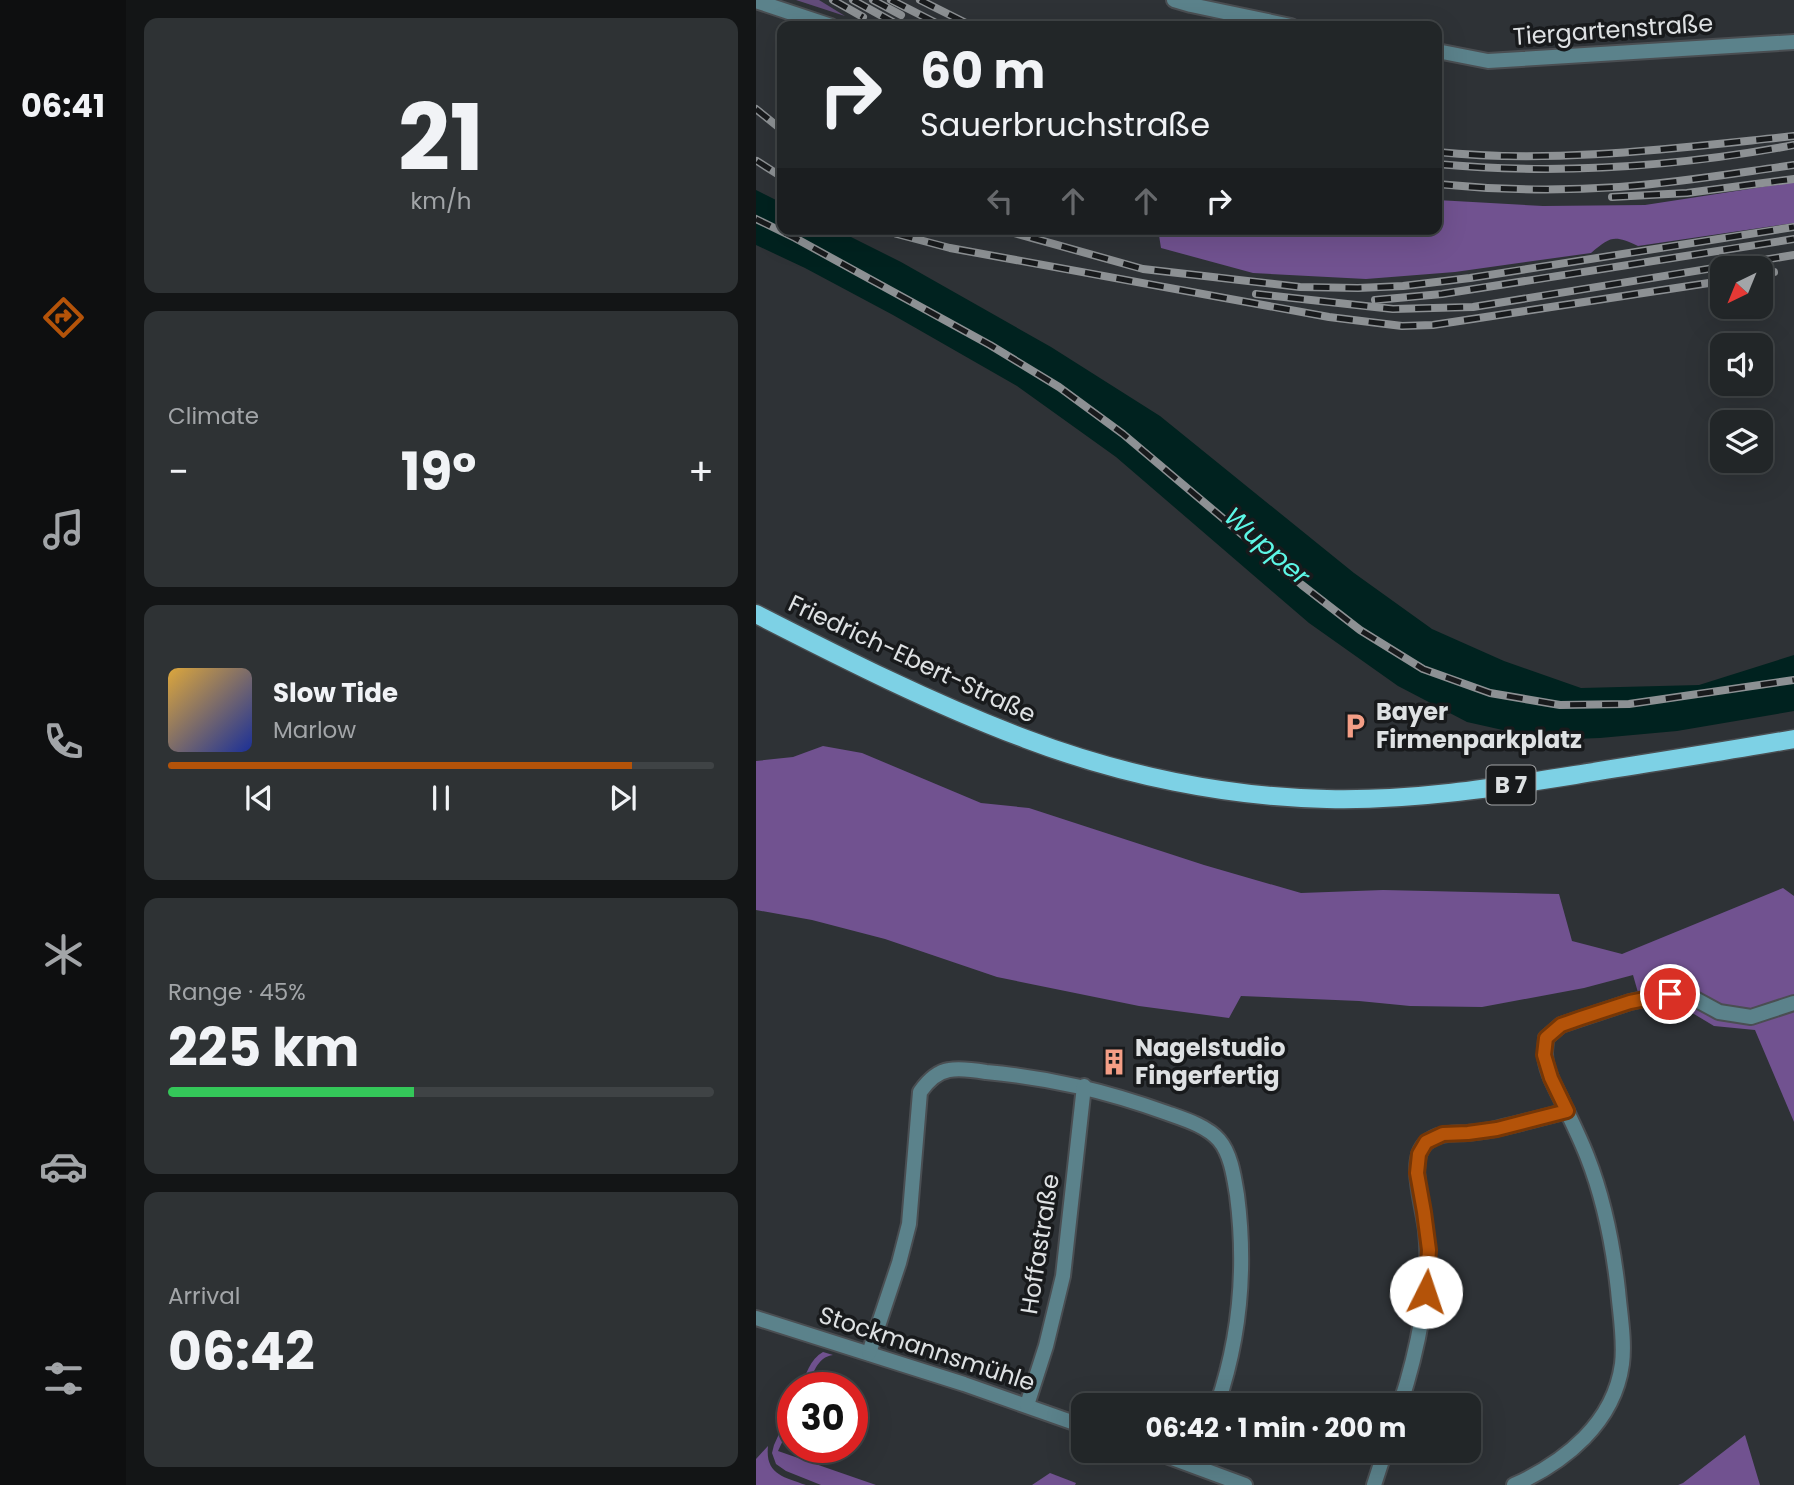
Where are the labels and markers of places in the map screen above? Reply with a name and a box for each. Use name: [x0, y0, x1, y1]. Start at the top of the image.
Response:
place label: Bayer Firmenparkplatz: [1376, 695, 1582, 756]
parking icon: Bayer Firmenparkplatz: [1340, 711, 1370, 741]
pin: [1640, 964, 1700, 1024]
place label: Nagelstudio Fingerfertig: [1135, 1031, 1285, 1092]
building icon: Nagelstudio Fingerfertig: [1099, 1047, 1129, 1077]

